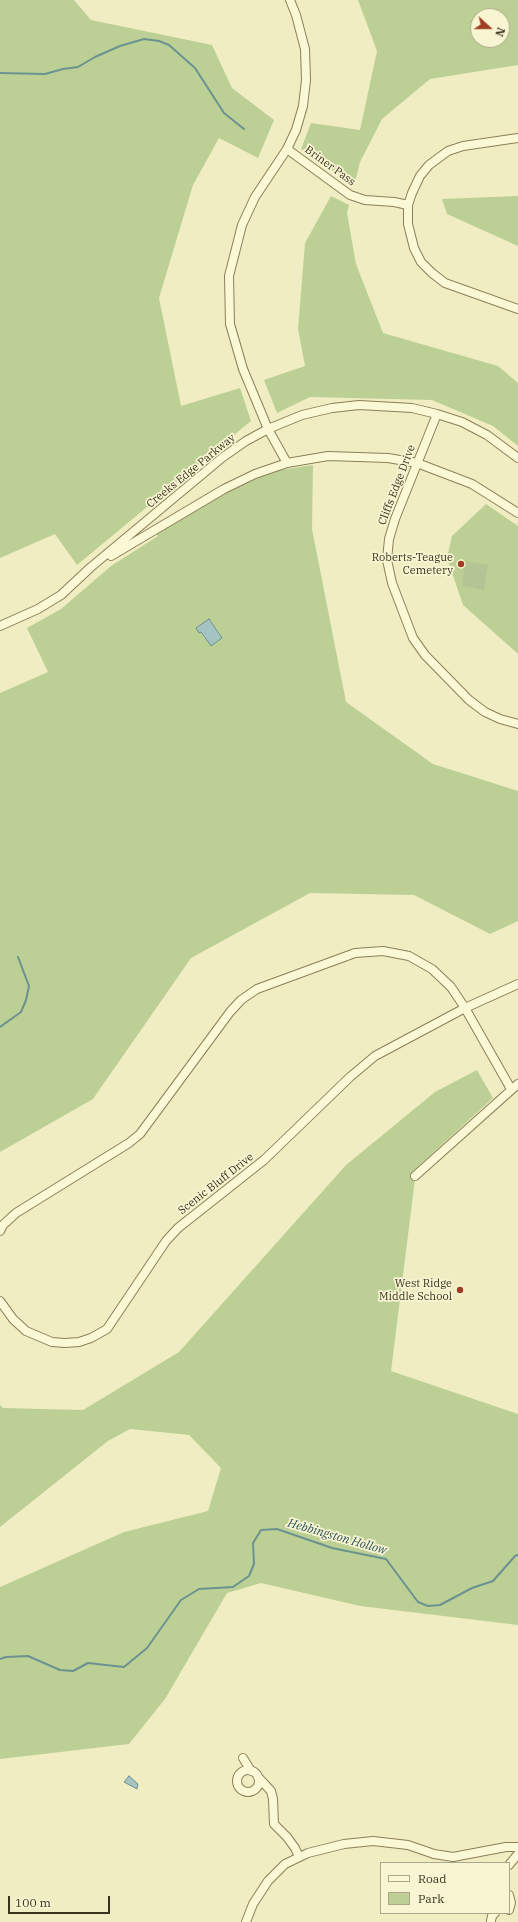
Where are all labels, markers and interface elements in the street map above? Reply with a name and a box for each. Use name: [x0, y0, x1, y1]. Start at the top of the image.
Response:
north arrow: [470, 8, 510, 48]
text: N: [492, 25, 508, 39]
street label: Briner Pass: [302, 143, 358, 189]
street label: Creeks Edge Parkway: [144, 431, 238, 511]
street label: Cliffs Edge Drive: [376, 443, 418, 527]
place label: Roberts-Teague Cemetery: [372, 551, 453, 577]
marker: Roberts-Teague Cemetery: [456, 559, 466, 569]
street label: Scenic Bluff Drive: [176, 1150, 256, 1218]
place label: West Ridge Middle School: [379, 1277, 452, 1303]
marker: West Ridge Middle School: [455, 1285, 465, 1295]
water label: Hebbingston Hollow: [286, 1516, 388, 1558]
legend: [380, 1862, 510, 1914]
text: Road: [418, 1871, 447, 1886]
scale bar: [10, 1888, 112, 1914]
text: Park: [418, 1891, 444, 1906]
text: 100 m: [15, 1895, 51, 1910]

